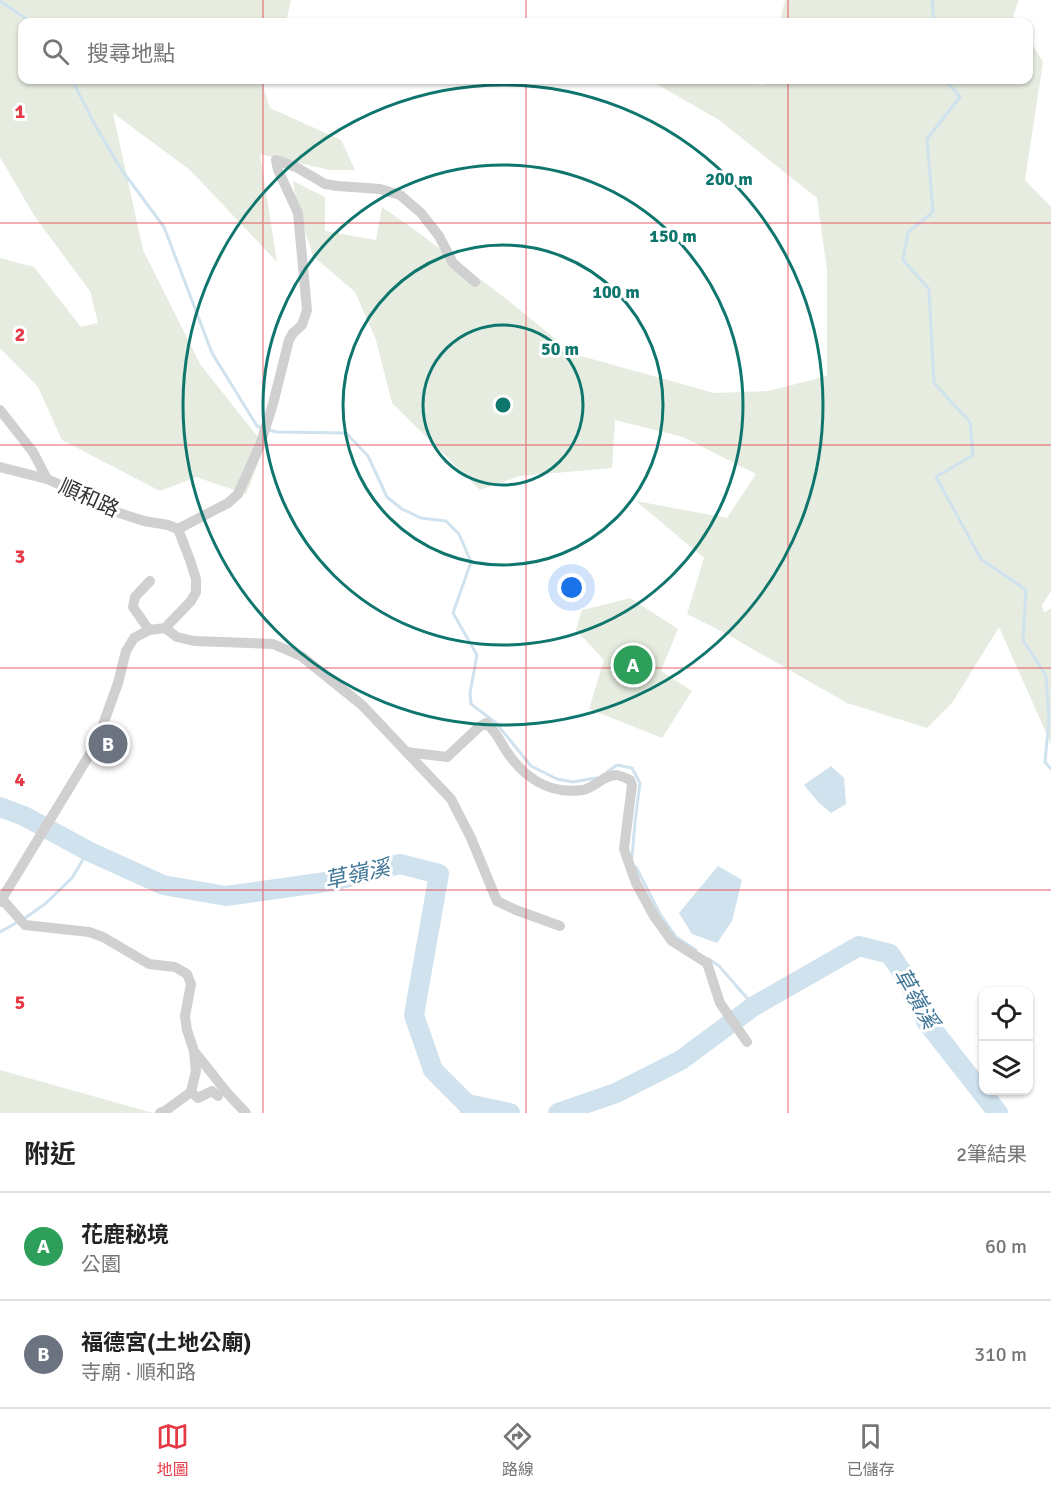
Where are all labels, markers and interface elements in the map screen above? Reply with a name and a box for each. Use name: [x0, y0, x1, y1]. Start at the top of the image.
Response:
search box: [18, 18, 1033, 84]
icon: search: [39, 35, 72, 68]
text: 搜尋地點: [87, 40, 175, 67]
text: 1: [15, 99, 26, 124]
text: 200 m: [705, 168, 753, 190]
text: 150 m: [649, 225, 697, 247]
text: 100 m: [592, 281, 640, 303]
text: 2: [15, 322, 25, 347]
text: 50 m: [541, 338, 579, 360]
centre of rings: [493, 395, 513, 415]
street label: 順和路: [55, 473, 123, 523]
text: 3: [15, 544, 25, 569]
your location: [557, 573, 586, 602]
pin: A: [614, 642, 652, 688]
pin: B: [88, 722, 128, 766]
text: 4: [15, 767, 26, 792]
water label: 草嶺溪: [322, 853, 395, 894]
water label: 草嶺溪: [888, 963, 946, 1036]
map controls: [979, 987, 1033, 1095]
button: locate: [979, 987, 1033, 1041]
text: 5: [15, 990, 25, 1015]
button: layers: [979, 1041, 1033, 1095]
text: 附近: [24, 1139, 76, 1171]
text: 2筆結果: [956, 1142, 1027, 1167]
text: 花鹿秘境: [81, 1221, 169, 1248]
text: A: [37, 1234, 50, 1259]
text: 60 m: [985, 1234, 1027, 1259]
text: 公園: [81, 1252, 121, 1277]
text: 福德宮(土地公廟): [81, 1329, 252, 1356]
text: B: [37, 1342, 50, 1367]
text: 310 m: [974, 1342, 1027, 1367]
text: 寺廟 · 順和路: [81, 1360, 196, 1385]
tab: 地圖: [156, 1420, 189, 1480]
tab: 路線: [501, 1420, 534, 1480]
tab: 已儲存: [847, 1420, 895, 1480]

